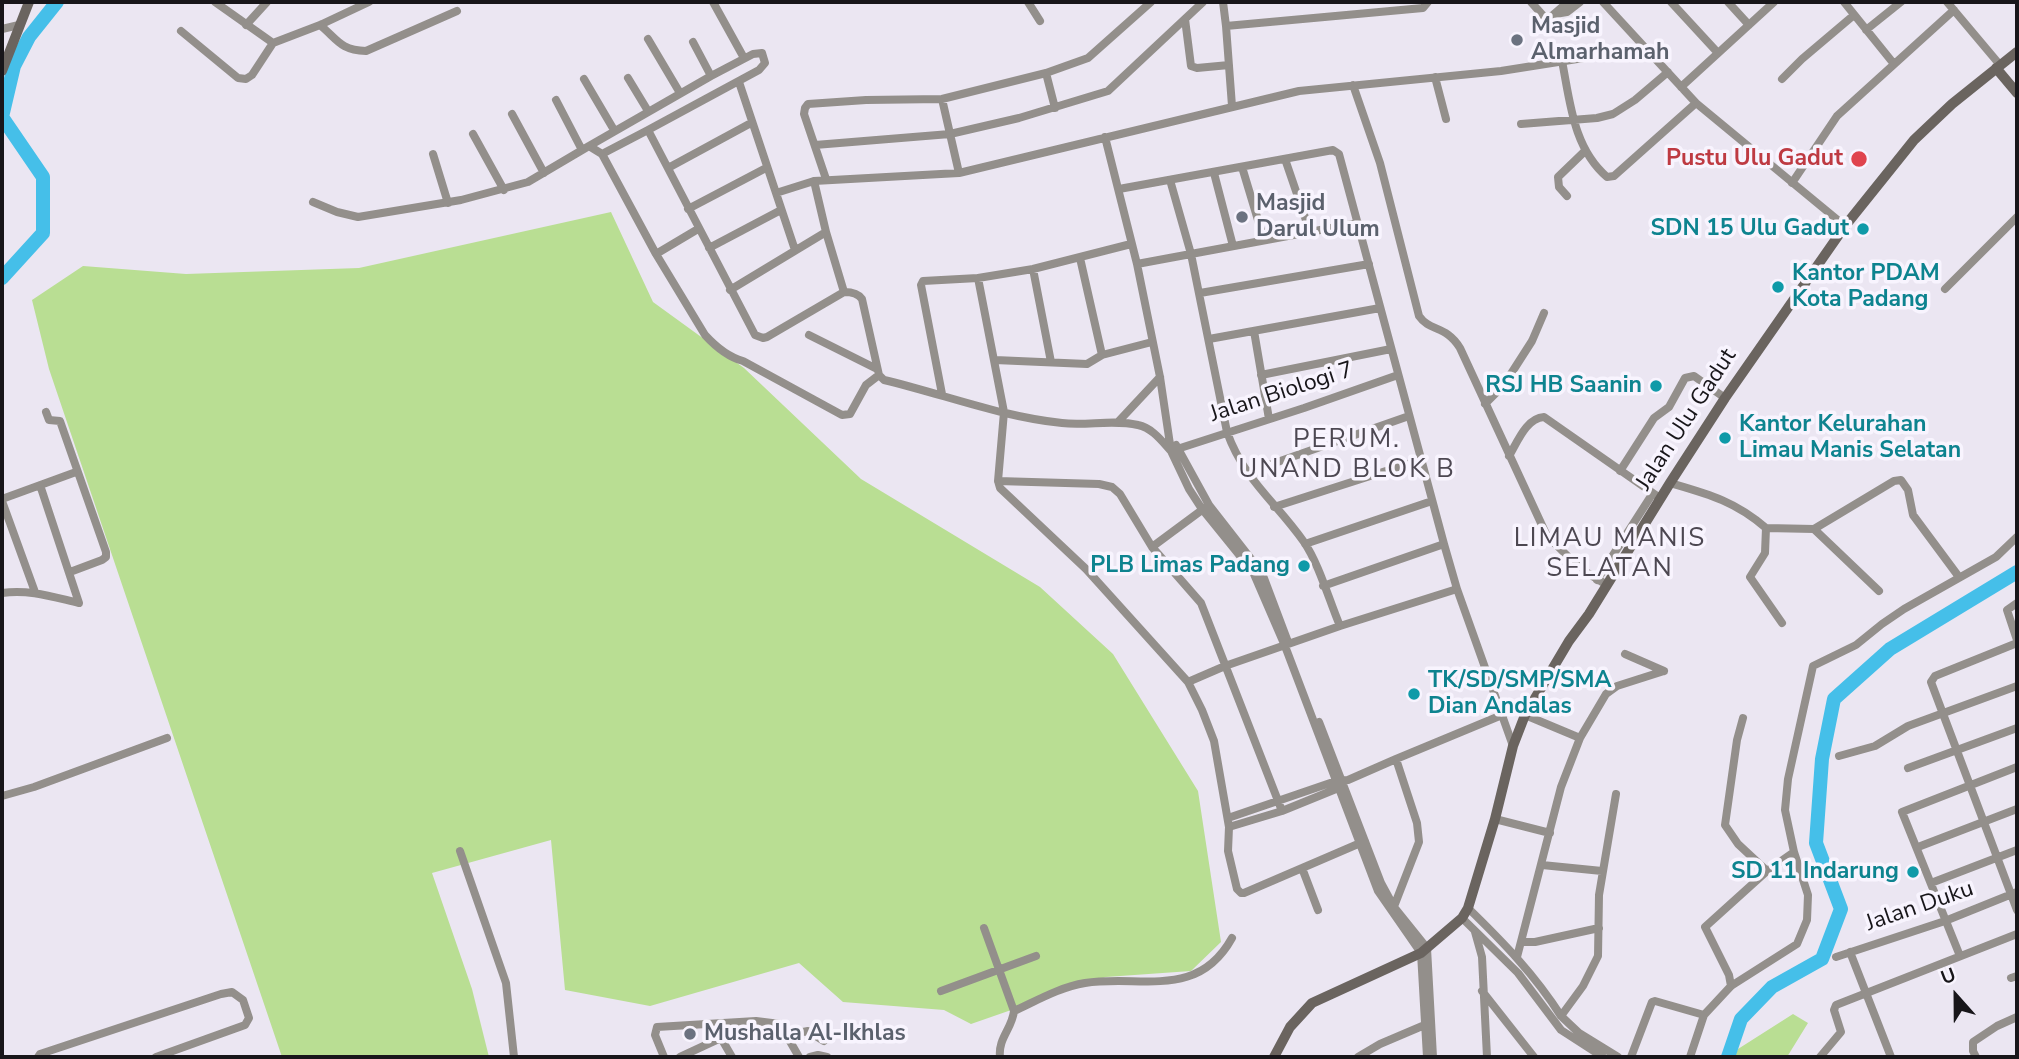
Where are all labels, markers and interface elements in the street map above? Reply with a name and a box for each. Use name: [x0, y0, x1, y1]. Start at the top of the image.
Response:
place label: Masjid Almarhamah: [1531, 13, 1669, 67]
marker: Masjid Almarhamah: [1509, 32, 1525, 48]
place label: Pustu Ulu Gadut: [1666, 145, 1843, 173]
marker: Pustu Ulu Gadut: [1849, 149, 1869, 169]
place label: Masjid Darul Ulum: [1256, 190, 1380, 244]
marker: Masjid Darul Ulum: [1234, 209, 1250, 225]
place label: SDN 15 Ulu Gadut: [1650, 215, 1849, 243]
marker: SDN 15 Ulu Gadut: [1855, 221, 1871, 237]
place label: Kantor PDAM Kota Padang: [1792, 260, 1940, 314]
marker: Kantor PDAM Kota Padang: [1770, 279, 1786, 295]
street label: Jalan Ulu Gadut: [1631, 344, 1743, 496]
street label: Jalan Biologi 7: [1207, 357, 1357, 429]
place label: RSJ HB Saanin: [1485, 372, 1642, 400]
marker: RSJ HB Saanin: [1648, 378, 1664, 394]
place label: Kantor Kelurahan Limau Manis Selatan: [1739, 411, 1961, 465]
district label: PERUM. UNAND BLOK B: [1240, 425, 1454, 486]
marker: Kantor Kelurahan Limau Manis Selatan: [1717, 430, 1733, 446]
district label: LIMAU MANIS SELATAN: [1515, 524, 1705, 586]
place label: PLB Limas Padang: [1090, 552, 1290, 580]
marker: PLB Limas Padang: [1296, 558, 1312, 574]
place label: TK/SD/SMP/SMA Dian Andalas: [1428, 667, 1611, 721]
marker: TK/SD/SMP/SMA Dian Andalas: [1406, 686, 1422, 702]
place label: SD 11 Indarung: [1731, 858, 1899, 886]
marker: SD 11 Indarung: [1905, 864, 1921, 880]
street label: Jalan Duku: [1863, 876, 1977, 938]
north arrow: [1921, 961, 1991, 1031]
text: U: [1937, 962, 1960, 991]
place label: Mushalla Al-Ikhlas: [704, 1020, 906, 1048]
marker: Mushalla Al-Ikhlas: [682, 1026, 698, 1042]

